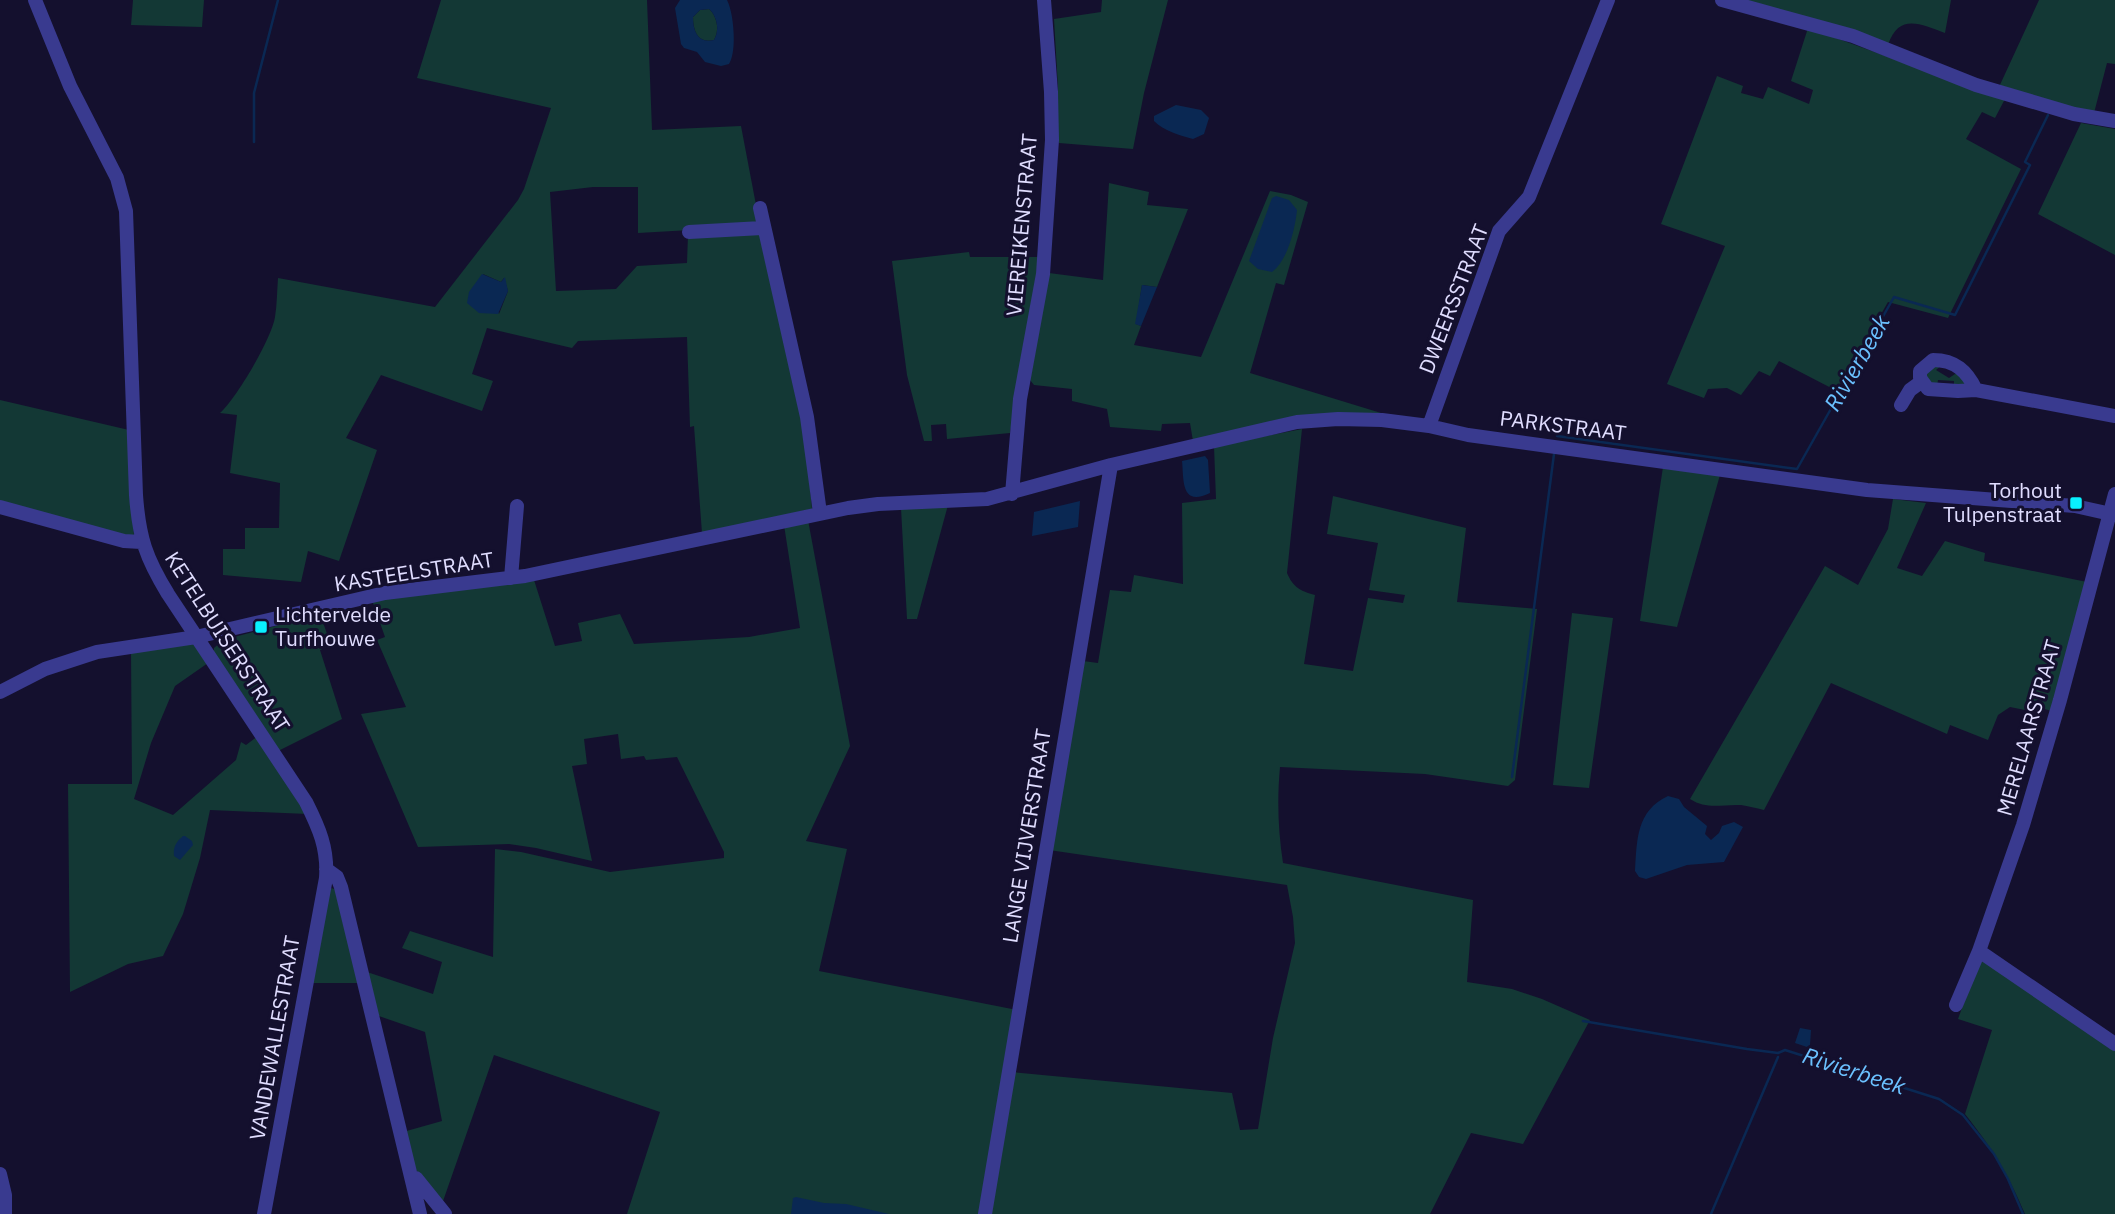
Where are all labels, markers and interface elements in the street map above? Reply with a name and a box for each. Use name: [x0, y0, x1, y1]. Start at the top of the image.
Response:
street label: VIEREIKENSTRAAT: [999, 132, 1043, 317]
street label: DWEERSSTRAAT: [1412, 220, 1494, 377]
water label: Rivierbeek: [1817, 308, 1896, 416]
street label: PARKSTRAAT: [1498, 403, 1628, 447]
place label: Torhout Tulpenstraat: [1943, 476, 2062, 528]
marker: Torhout Tulpenstraat: [2068, 495, 2084, 511]
street label: KASTEELSTRAAT: [332, 545, 496, 597]
street label: KETELBUISERSTRAAT: [159, 546, 297, 737]
place label: Lichtervelde Turfhouwe: [275, 600, 391, 652]
marker: Lichtervelde Turfhouwe: [253, 619, 269, 635]
street label: MERELAARSTRAAT: [1990, 636, 2067, 819]
street label: LANGE VIJVERSTRAAT: [995, 727, 1057, 945]
street label: VANDEWALLESTRAAT: [242, 933, 306, 1142]
water label: Rivierbeek: [1799, 1039, 1911, 1101]

